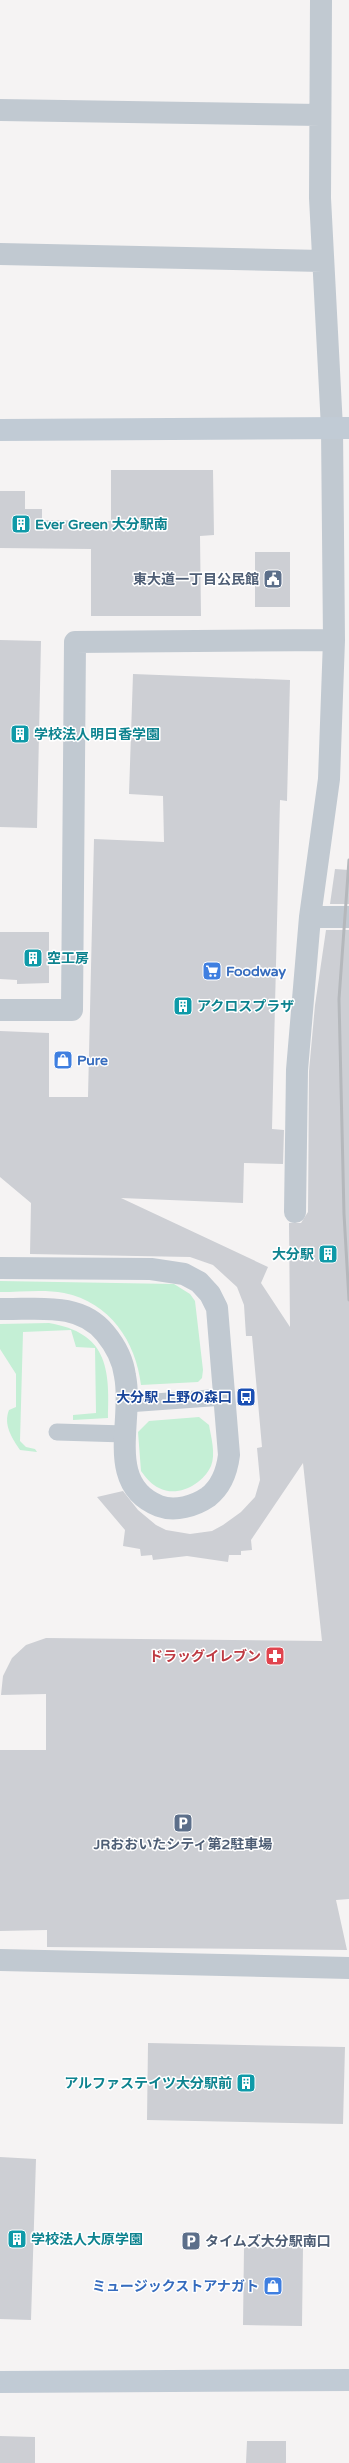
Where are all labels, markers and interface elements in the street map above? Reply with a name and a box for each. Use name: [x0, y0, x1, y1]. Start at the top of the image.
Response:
building icon: Ever Green 大分駅南: [10, 513, 32, 535]
place label: Ever Green 大分駅南: [35, 516, 168, 533]
public building icon: 東大道一丁目公民館: [262, 568, 284, 590]
place label: 東大道一丁目公民館: [133, 571, 259, 588]
building icon: 学校法人明日香学園: [9, 723, 31, 745]
place label: 学校法人明日香学園: [34, 726, 160, 743]
building icon: 空工房: [22, 947, 44, 969]
place label: 空工房: [47, 950, 89, 967]
supermarket icon: Foodway: [201, 960, 223, 982]
place label: Foodway: [226, 963, 287, 980]
building icon: アクロスプラザ: [172, 995, 194, 1017]
place label: アクロスプラザ: [197, 998, 294, 1015]
shop icon: Pure: [52, 1049, 74, 1071]
place label: Pure: [77, 1052, 108, 1069]
building icon: 大分駅: [317, 1243, 339, 1265]
place label: 大分駅: [272, 1246, 314, 1263]
bus stop icon: 大分駅 上野の森口: [235, 1386, 257, 1408]
place label: 大分駅 上野の森口: [116, 1389, 232, 1406]
pharmacy icon: ドラッグイレブン: [264, 1645, 286, 1667]
place label: ドラッグイレブン: [149, 1648, 261, 1665]
parking icon: JRおおいたシティ第2駐車場: [172, 1812, 194, 1834]
place label: JRおおいたシティ第2駐車場: [93, 1836, 272, 1853]
building icon: アルファステイツ大分駅前: [235, 2072, 257, 2094]
place label: アルファステイツ大分駅前: [64, 2075, 232, 2092]
building icon: 学校法人大原学園: [6, 2228, 28, 2250]
parking icon: タイムズ大分駅南口: [180, 2230, 202, 2252]
place label: 学校法人大原学園: [31, 2231, 143, 2248]
place label: タイムズ大分駅南口: [205, 2233, 331, 2250]
shop icon: ミュージックストアナガト: [262, 2275, 284, 2297]
place label: ミュージックストアナガト: [92, 2278, 259, 2295]

